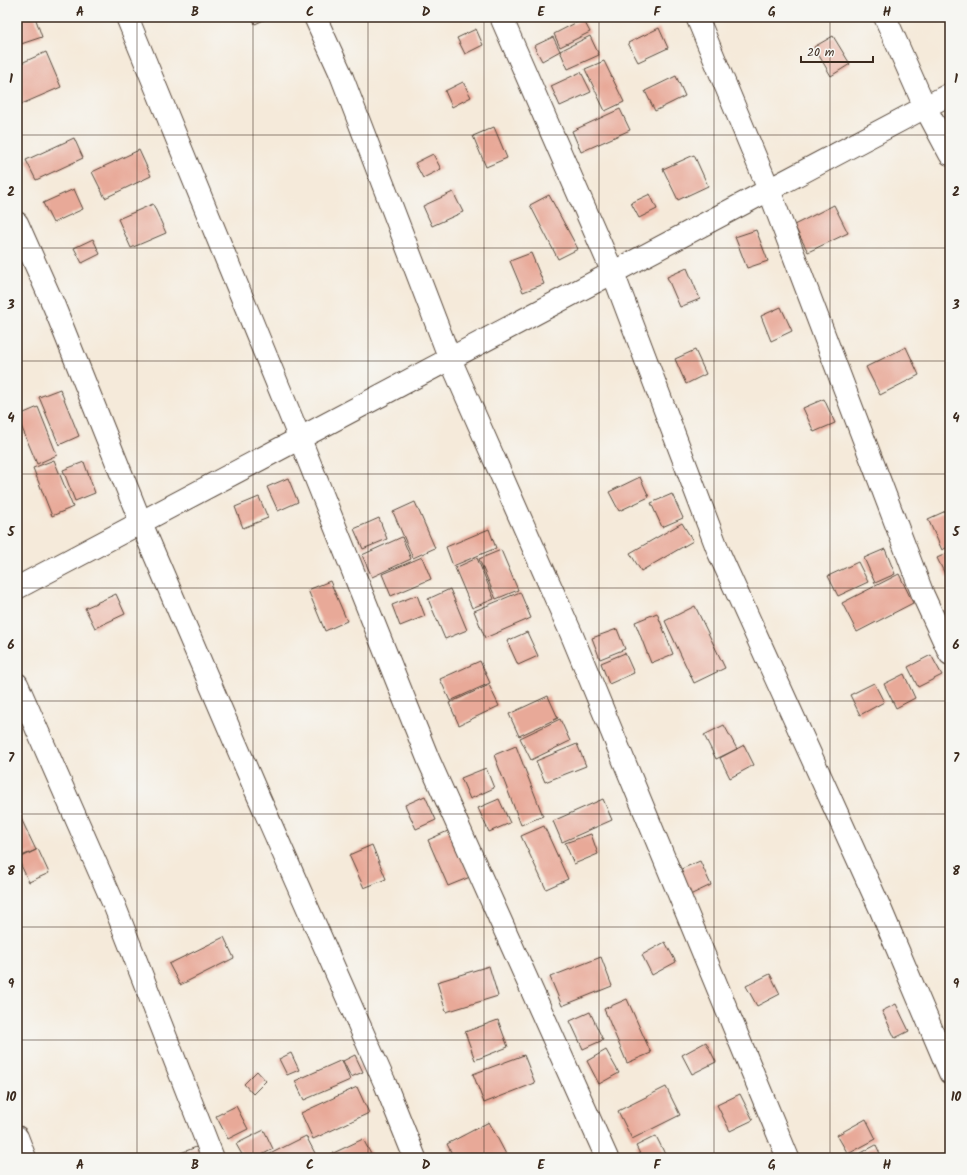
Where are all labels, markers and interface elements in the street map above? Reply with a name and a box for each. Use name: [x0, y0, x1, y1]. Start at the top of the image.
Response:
text: A: [76, 2, 84, 23]
text: B: [191, 2, 199, 23]
text: C: [306, 2, 314, 23]
text: D: [422, 2, 431, 23]
text: E: [537, 2, 545, 23]
text: F: [653, 2, 661, 23]
text: G: [768, 2, 776, 23]
text: H: [883, 2, 892, 23]
scale bar: [801, 38, 873, 64]
text: 20 m: [807, 43, 835, 62]
text: 1: [9, 69, 13, 90]
text: 1: [954, 69, 958, 90]
text: 2: [7, 182, 15, 203]
text: 2: [952, 182, 960, 203]
text: 3: [6, 295, 15, 316]
text: 3: [951, 295, 960, 316]
text: 4: [7, 408, 15, 429]
text: 4: [952, 408, 960, 429]
text: 5: [7, 522, 16, 543]
text: 5: [952, 522, 961, 543]
text: 6: [7, 635, 15, 656]
text: 6: [952, 635, 960, 656]
text: 7: [8, 748, 15, 769]
text: 7: [953, 748, 960, 769]
text: 8: [7, 861, 15, 882]
text: 8: [952, 861, 960, 882]
text: 9: [8, 974, 15, 995]
text: 9: [953, 974, 960, 995]
text: 10: [6, 1087, 17, 1108]
text: 10: [951, 1087, 962, 1108]
text: A: [76, 1155, 84, 1175]
text: B: [191, 1155, 199, 1175]
text: C: [306, 1155, 314, 1175]
text: D: [422, 1155, 431, 1175]
text: E: [537, 1155, 545, 1175]
text: F: [653, 1155, 661, 1175]
text: G: [768, 1155, 776, 1175]
text: H: [883, 1155, 892, 1175]

